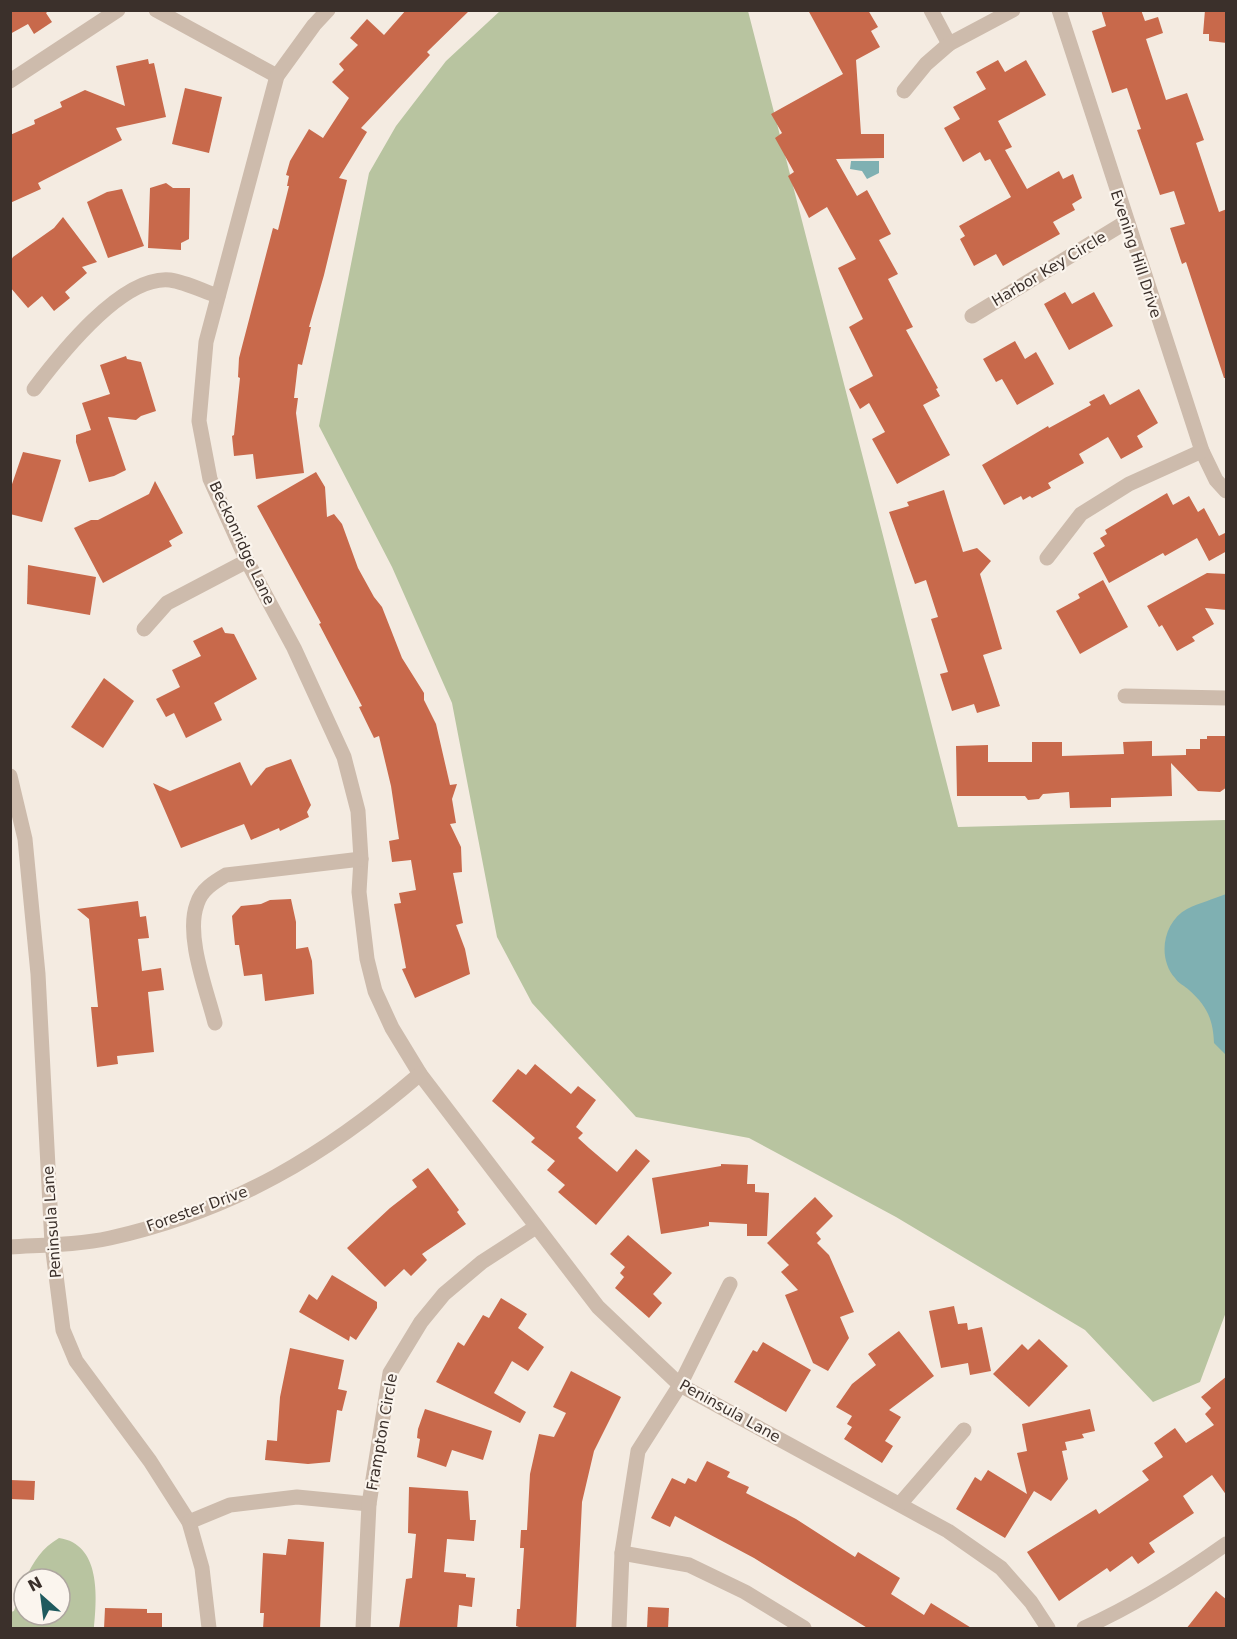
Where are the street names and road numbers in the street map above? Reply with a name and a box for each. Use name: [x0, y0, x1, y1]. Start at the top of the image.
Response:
street label: Evening Hill Drive: [1107, 188, 1165, 320]
street label: Harbor Key Circle: [988, 228, 1110, 310]
street label: Beckonridge Lane: [205, 478, 279, 608]
street label: Peninsula Lane: [39, 1165, 65, 1279]
street label: Forester Drive: [144, 1182, 250, 1236]
street label: Frampton Circle: [363, 1372, 401, 1492]
street label: Peninsula Lane: [676, 1376, 784, 1446]

